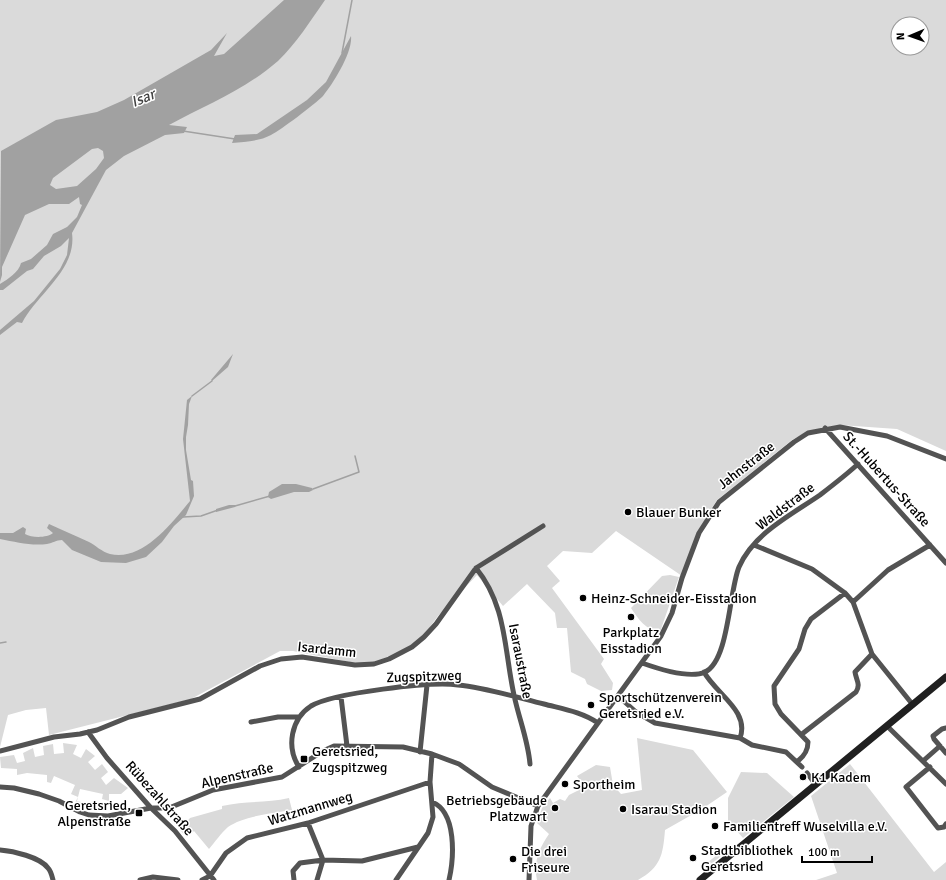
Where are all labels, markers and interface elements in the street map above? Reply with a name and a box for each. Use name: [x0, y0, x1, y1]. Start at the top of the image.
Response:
north arrow: [890, 16, 930, 56]
text: N: [894, 32, 907, 40]
water label: Isar: [128, 84, 160, 111]
street label: St.-Hubertus-Straße: [839, 428, 934, 530]
street label: Jahnstraße: [715, 438, 778, 493]
street label: Waldstraße: [753, 479, 818, 534]
place label: Blauer Bunker: [636, 504, 722, 521]
marker: Blauer Bunker: [623, 507, 633, 517]
place label: Heinz-Schneider-Eisstadion: [591, 590, 757, 607]
marker: Heinz-Schneider-Eisstadion: [578, 593, 588, 603]
marker: Parkplatz Eisstadion: [626, 612, 636, 622]
street label: Isaraustraße: [505, 622, 536, 700]
place label: Parkplatz Eisstadion: [600, 624, 662, 657]
street label: Isardamm: [297, 638, 357, 661]
street label: Zugspitzweg: [386, 667, 462, 686]
place label: Sportschützenverein Geretsried e.V.: [599, 689, 722, 722]
marker: Sportschützenverein Geretsried e.V.: [586, 700, 596, 710]
place label: Geretsried, Zugspitzweg: [312, 743, 388, 776]
marker: Geretsried, Zugspitzweg: [299, 754, 309, 764]
street label: Rübezahlstraße: [122, 758, 197, 839]
street label: Alpenstraße: [199, 759, 275, 792]
place label: K1 Kadem: [811, 769, 871, 786]
marker: K1 Kadem: [798, 772, 808, 782]
place label: Sportheim: [573, 776, 635, 793]
marker: Sportheim: [560, 779, 570, 789]
street label: Watzmannweg: [266, 788, 354, 829]
place label: Betriebsgebäude Platzwart: [446, 792, 547, 825]
place label: Geretsried, Alpenstraße: [57, 797, 131, 830]
place label: Isarau Stadion: [631, 801, 717, 818]
marker: Betriebsgebäude Platzwart: [550, 803, 560, 813]
marker: Isarau Stadion: [618, 804, 628, 814]
marker: Geretsried, Alpenstraße: [134, 808, 144, 818]
place label: Familientreff Wuselvilla e.V.: [723, 818, 888, 835]
marker: Familientreff Wuselvilla e.V.: [710, 821, 720, 831]
scale bar: [802, 838, 872, 864]
place label: Stadtbibliothek Geretsried: [701, 842, 793, 875]
place label: Die drei Friseure: [521, 843, 570, 876]
text: 100 m: [808, 845, 840, 860]
marker: Stadtbibliothek Geretsried: [688, 853, 698, 863]
marker: Die drei Friseure: [508, 854, 518, 864]

